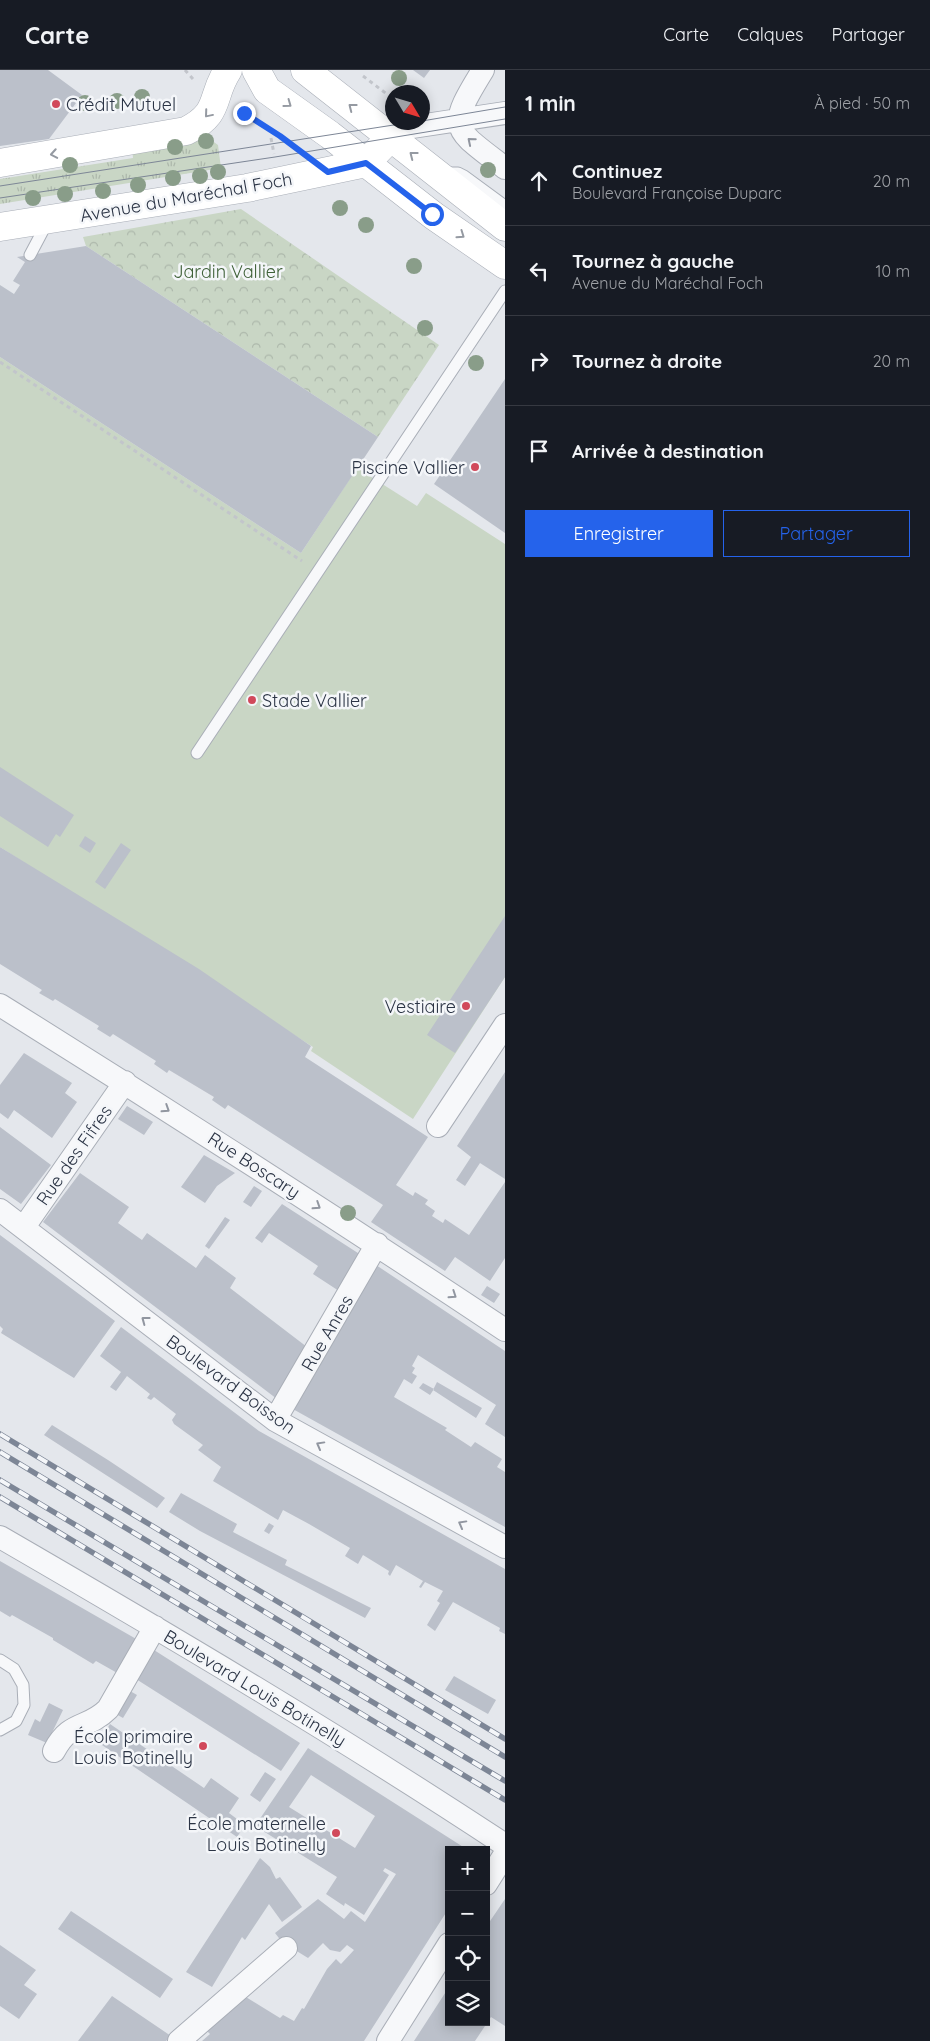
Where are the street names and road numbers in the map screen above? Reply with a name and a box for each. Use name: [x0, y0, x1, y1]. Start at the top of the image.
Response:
street label: Avenue du Maréchal Foch: [78, 167, 294, 227]
street label: Rue des Fifres: [31, 1100, 117, 1210]
street label: Rue Boscary: [203, 1127, 305, 1203]
street label: Rue Anres: [296, 1291, 358, 1375]
street label: Boulevard Boisson: [162, 1329, 300, 1439]
street label: Boulevard Louis Botinelly: [160, 1624, 350, 1752]

